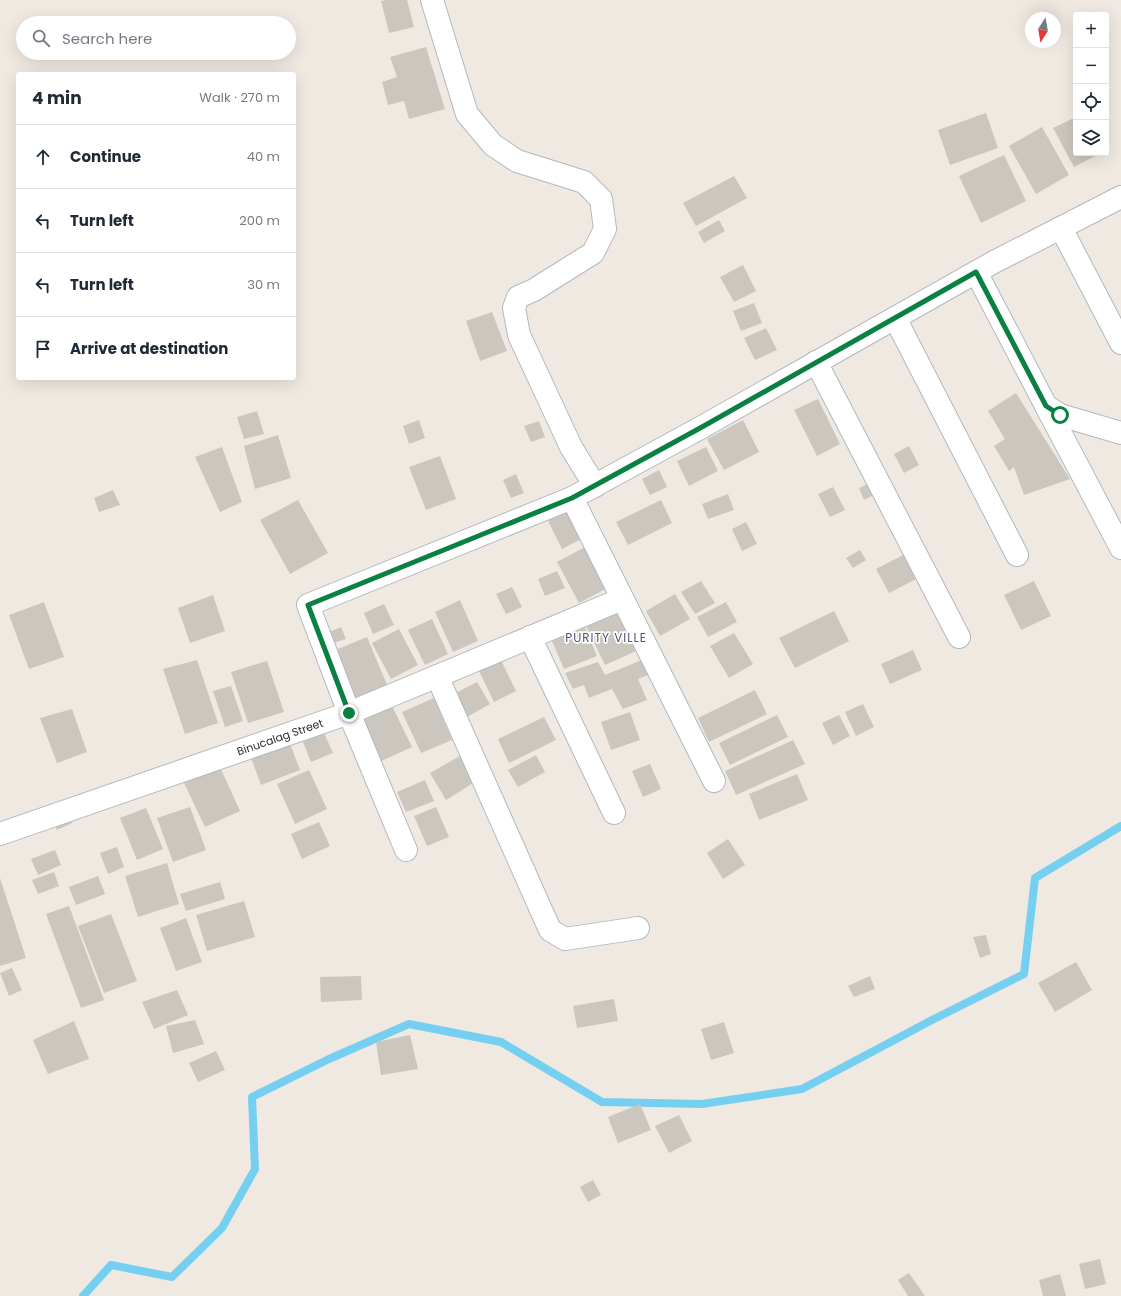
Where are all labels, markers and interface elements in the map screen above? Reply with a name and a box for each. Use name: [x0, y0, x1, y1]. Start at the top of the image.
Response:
north arrow: [1025, 12, 1061, 48]
map controls: [1073, 12, 1109, 156]
button: +: [1073, 12, 1109, 48]
search box: [16, 16, 296, 60]
icon: search: [30, 27, 52, 49]
text: Search here: [62, 28, 152, 49]
button: −: [1073, 48, 1109, 84]
button: locate: [1073, 84, 1109, 120]
text: 4 min: [32, 86, 82, 110]
text: Walk · 270 m: [199, 88, 280, 107]
button: layers: [1073, 120, 1109, 156]
icon: ahead: [32, 146, 54, 168]
text: Continue: [70, 146, 141, 167]
text: 40 m: [247, 147, 280, 166]
icon: left: [32, 210, 54, 232]
text: Turn left: [70, 210, 134, 231]
text: 200 m: [239, 211, 280, 230]
icon: left: [32, 274, 54, 296]
text: Turn left: [70, 274, 134, 295]
text: 30 m: [247, 275, 280, 294]
icon: arrive: [32, 338, 54, 360]
text: Arrive at destination: [70, 338, 228, 359]
route start: [1051, 406, 1069, 424]
district label: PURITY VILLE: [565, 629, 647, 646]
route end: [340, 704, 358, 722]
street label: Binucalag Street: [235, 715, 325, 759]

